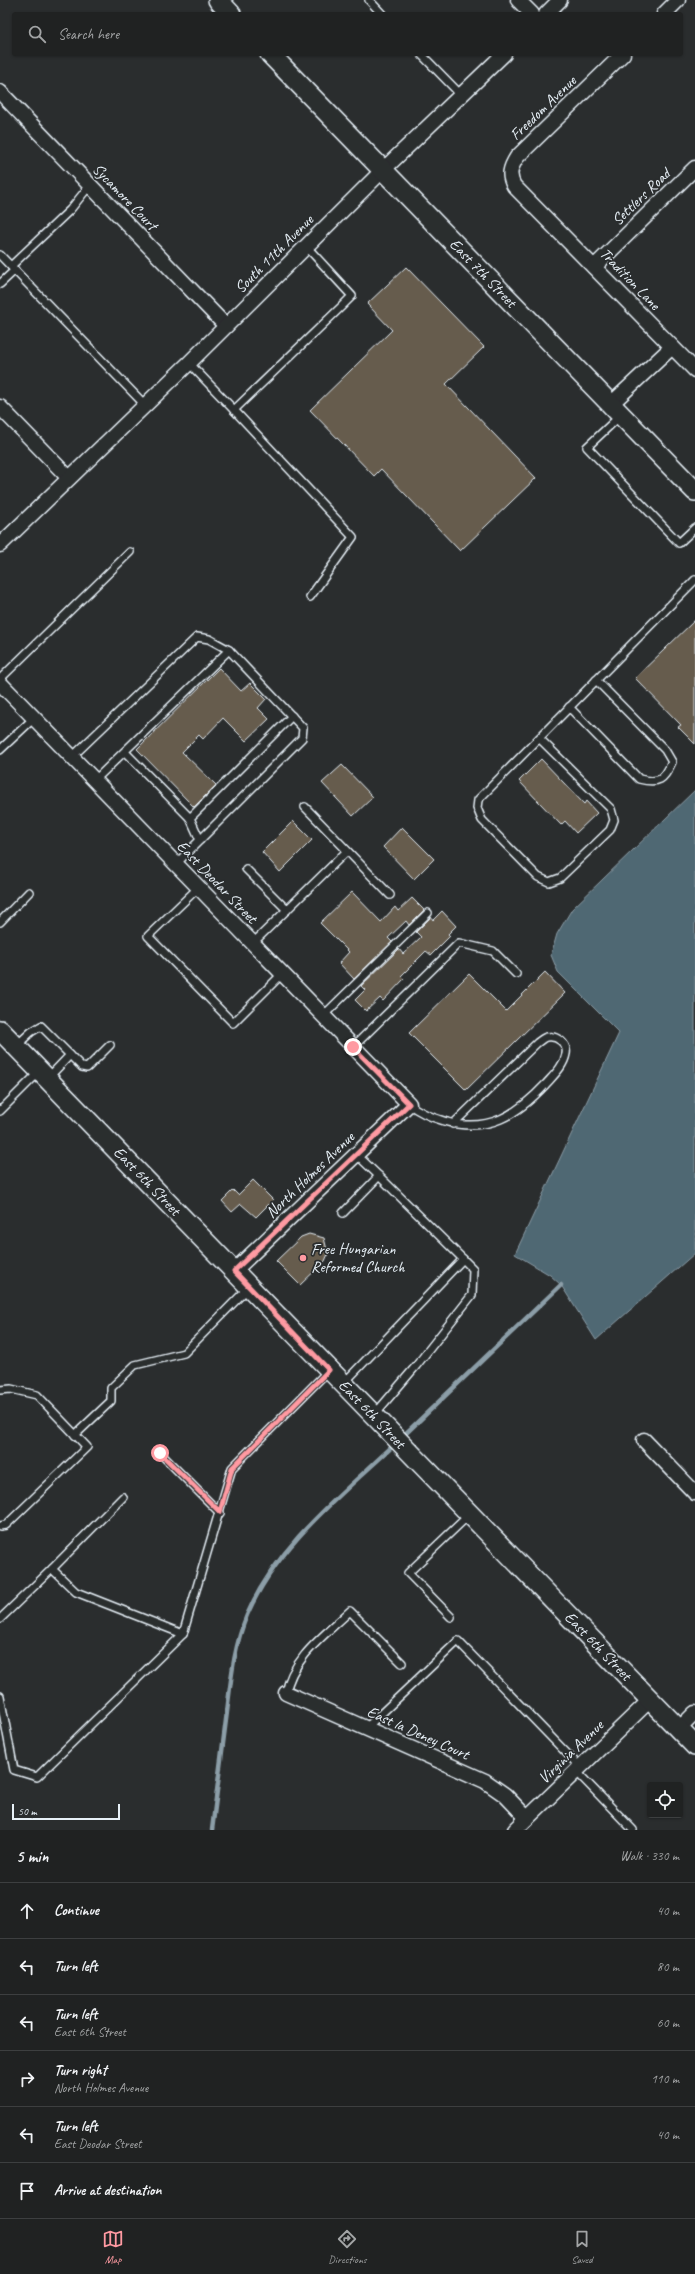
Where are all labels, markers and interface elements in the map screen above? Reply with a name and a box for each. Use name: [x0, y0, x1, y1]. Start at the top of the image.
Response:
search box: [12, 12, 683, 56]
icon: search: [26, 23, 48, 45]
text: Search here: [58, 25, 119, 44]
street label: Freedom Avenue: [506, 70, 582, 145]
street label: Sycamore Court: [88, 159, 164, 237]
street label: Settlers Road: [608, 162, 676, 230]
street label: South 11th Avenue: [230, 209, 319, 298]
street label: East 7th Street: [445, 234, 522, 313]
street label: Tradition Lane: [595, 244, 666, 316]
street label: East Deodar Street: [172, 836, 263, 929]
route end: [344, 1038, 362, 1056]
street label: North Holmes Avenue: [261, 1126, 360, 1222]
street label: East 6th Street: [109, 1142, 186, 1221]
place label: Free Hungarian Reformed Church: [311, 1239, 405, 1277]
marker: Free Hungarian Reformed Church: [298, 1253, 308, 1263]
street label: East 6th Street: [334, 1375, 411, 1454]
route start: [151, 1444, 169, 1462]
street label: East 6th Street: [560, 1607, 637, 1686]
street label: East la Deney Court: [364, 1702, 474, 1765]
street label: Virginia Avenue: [534, 1715, 609, 1788]
map controls: [647, 1782, 683, 1818]
button: locate: [647, 1782, 683, 1818]
scale bar: [12, 1802, 120, 1821]
text: 50 m: [18, 1804, 37, 1818]
text: 5 min: [16, 1846, 48, 1867]
text: Walk · 330 m: [620, 1848, 679, 1864]
icon: ahead: [16, 1900, 38, 1922]
text: Continue: [54, 1901, 99, 1920]
text: 40 m: [657, 1903, 679, 1919]
icon: left: [16, 1956, 38, 1978]
text: Turn left: [54, 1957, 97, 1976]
text: 80 m: [657, 1959, 679, 1975]
text: Turn left: [54, 2005, 97, 2024]
icon: left: [16, 2012, 38, 2034]
text: 60 m: [657, 2015, 679, 2031]
text: East 6th Street: [54, 2024, 126, 2040]
text: Turn right: [54, 2061, 107, 2080]
icon: right: [16, 2068, 38, 2090]
text: 110 m: [651, 2071, 679, 2087]
text: North Holmes Avenue: [54, 2080, 148, 2096]
text: Turn left: [54, 2117, 97, 2136]
icon: left: [16, 2124, 38, 2146]
text: 40 m: [657, 2127, 679, 2143]
text: East Deodar Street: [54, 2136, 141, 2152]
icon: arrive: [16, 2180, 38, 2202]
text: Arrive at destination: [54, 2181, 161, 2200]
tab: Map: [102, 2228, 124, 2266]
tab: Directions: [328, 2228, 367, 2266]
tab: Saved: [571, 2228, 593, 2266]

